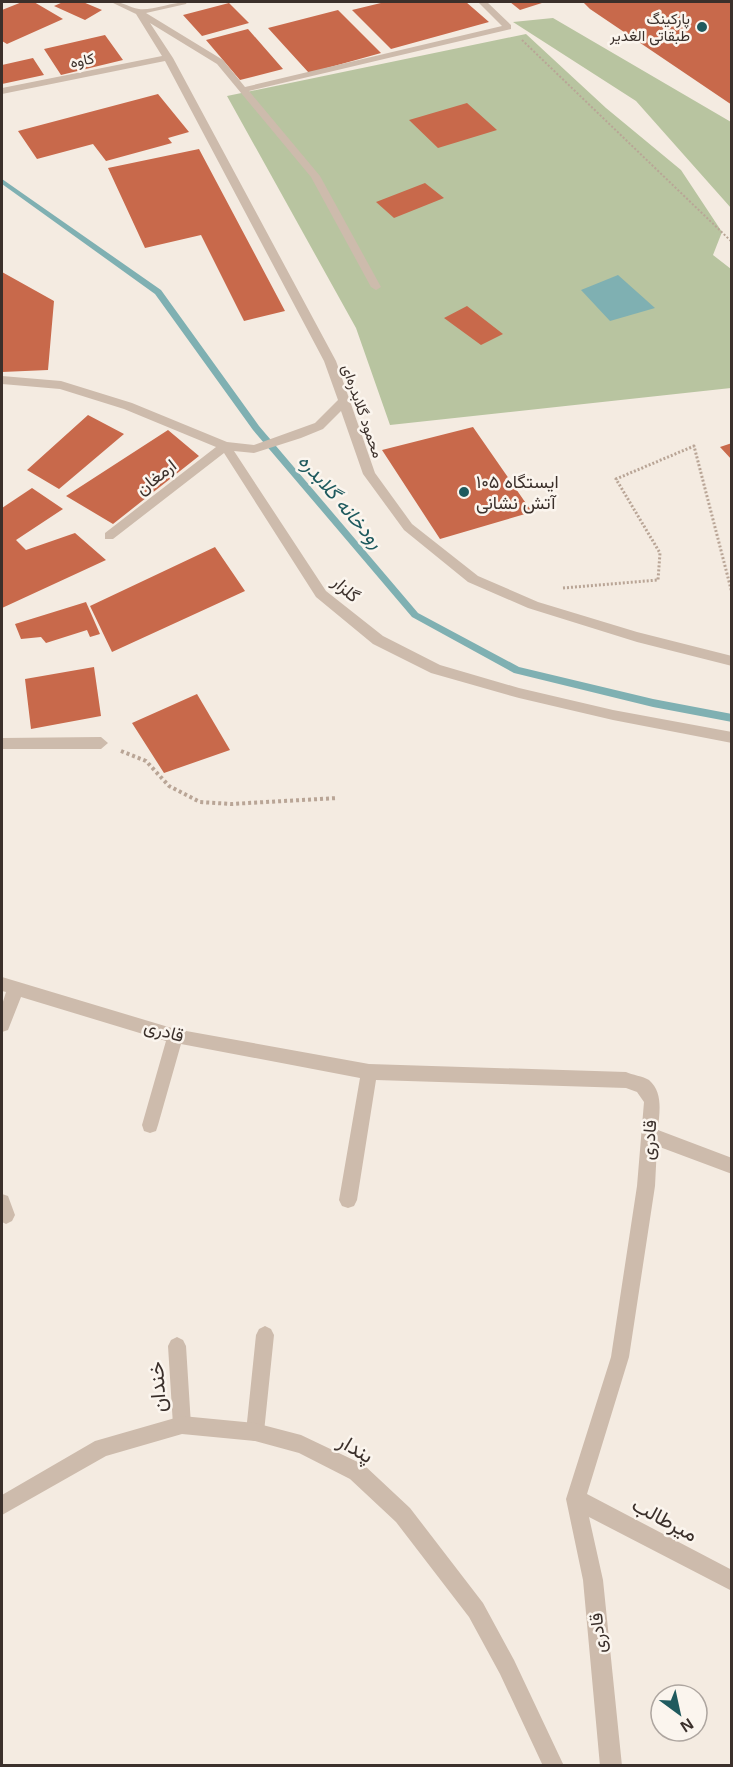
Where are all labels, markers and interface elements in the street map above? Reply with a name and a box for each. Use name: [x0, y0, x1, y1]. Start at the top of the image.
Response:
place label: پارکینگ طبقاتی الغدیر: [609, 10, 690, 46]
marker: پارکینگ طبقاتی الغدیر: [695, 20, 709, 34]
street label: کاوه: [68, 49, 96, 72]
street label: محمود گلابدره‌ای: [337, 362, 387, 461]
water label: رودخانه گلابدره: [293, 450, 388, 554]
street label: ارمغان: [132, 455, 181, 500]
place label: ایستگاه ۱۰۵ آتش نشانی: [476, 472, 559, 514]
marker: ایستگاه ۱۰۵ آتش نشانی: [457, 485, 471, 499]
street label: گلزار: [327, 571, 364, 607]
street label: قادری: [142, 1016, 186, 1047]
street label: قادری: [638, 1119, 661, 1161]
street label: خندان: [144, 1360, 171, 1413]
street label: پندار: [332, 1428, 378, 1470]
street label: میرطالب: [627, 1492, 702, 1548]
street label: قادری: [586, 1612, 611, 1654]
north arrow: [649, 1683, 709, 1743]
text: N: [677, 1715, 696, 1735]

